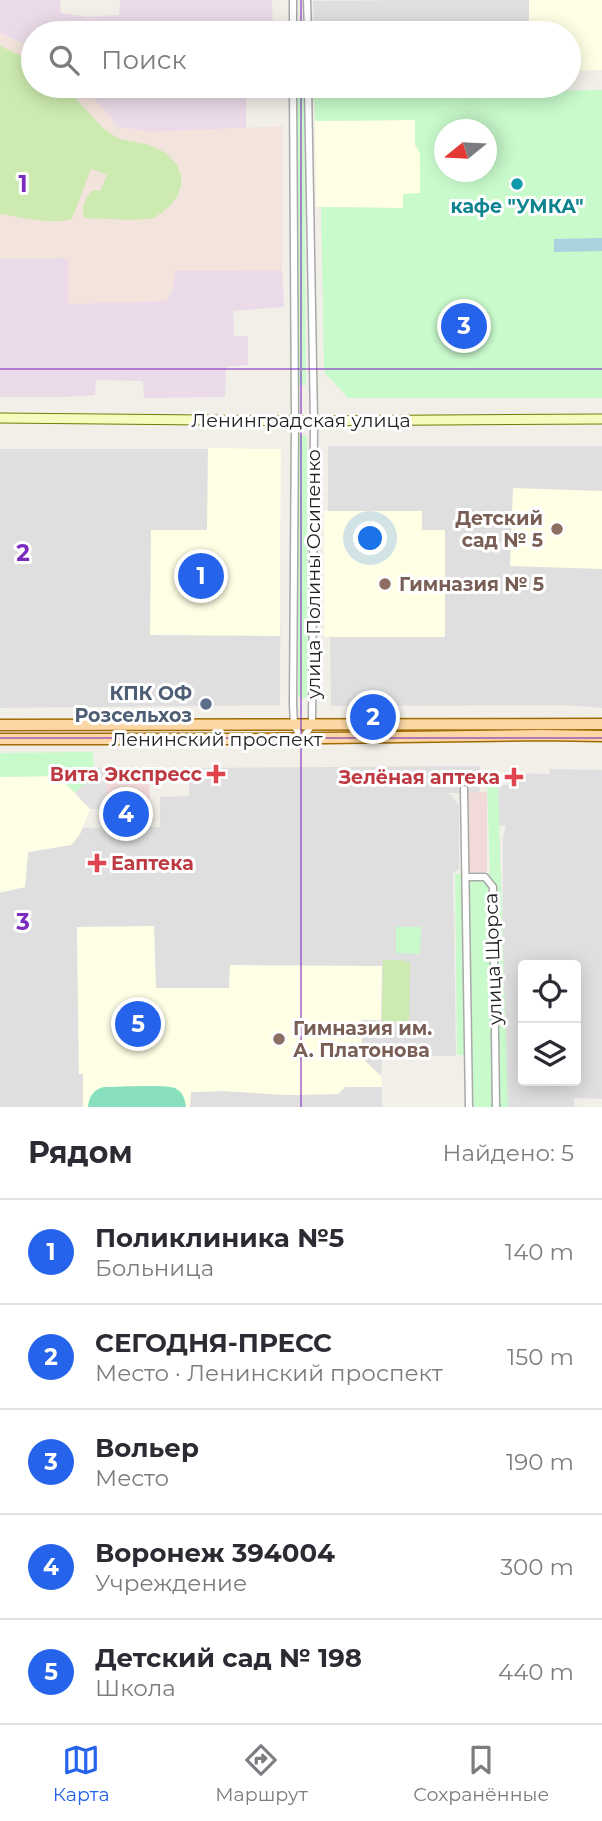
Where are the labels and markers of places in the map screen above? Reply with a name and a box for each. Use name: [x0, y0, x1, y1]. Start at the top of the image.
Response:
marker: кафе "УМКА": [509, 176, 525, 192]
place label: кафе "УМКА": [450, 195, 584, 218]
pin: 3: [441, 300, 487, 352]
place label: Детский сад № 5: [455, 507, 543, 552]
marker: Детский сад № 5: [549, 521, 565, 537]
pin: 1: [178, 550, 224, 602]
place label: Гимназия № 5: [399, 573, 544, 596]
marker: Гимназия № 5: [377, 576, 393, 592]
place label: КПК ОФ Розсельхоз: [75, 682, 192, 727]
pin: 2: [350, 691, 396, 743]
marker: КПК ОФ Розсельхоз: [198, 696, 214, 712]
place label: Вита Экспресс: [50, 763, 202, 786]
marker: Вита Экспресс: [208, 766, 224, 782]
place label: Зелёная аптека: [338, 766, 500, 789]
marker: Зелёная аптека: [506, 769, 522, 785]
pin: 4: [103, 788, 149, 840]
place label: Еаптека: [111, 852, 194, 875]
marker: Еаптека: [89, 855, 105, 871]
pin: 5: [115, 998, 161, 1050]
place label: Гимназия им. А. Платонова: [293, 1017, 432, 1062]
marker: Гимназия им. А. Платонова: [271, 1031, 287, 1047]

